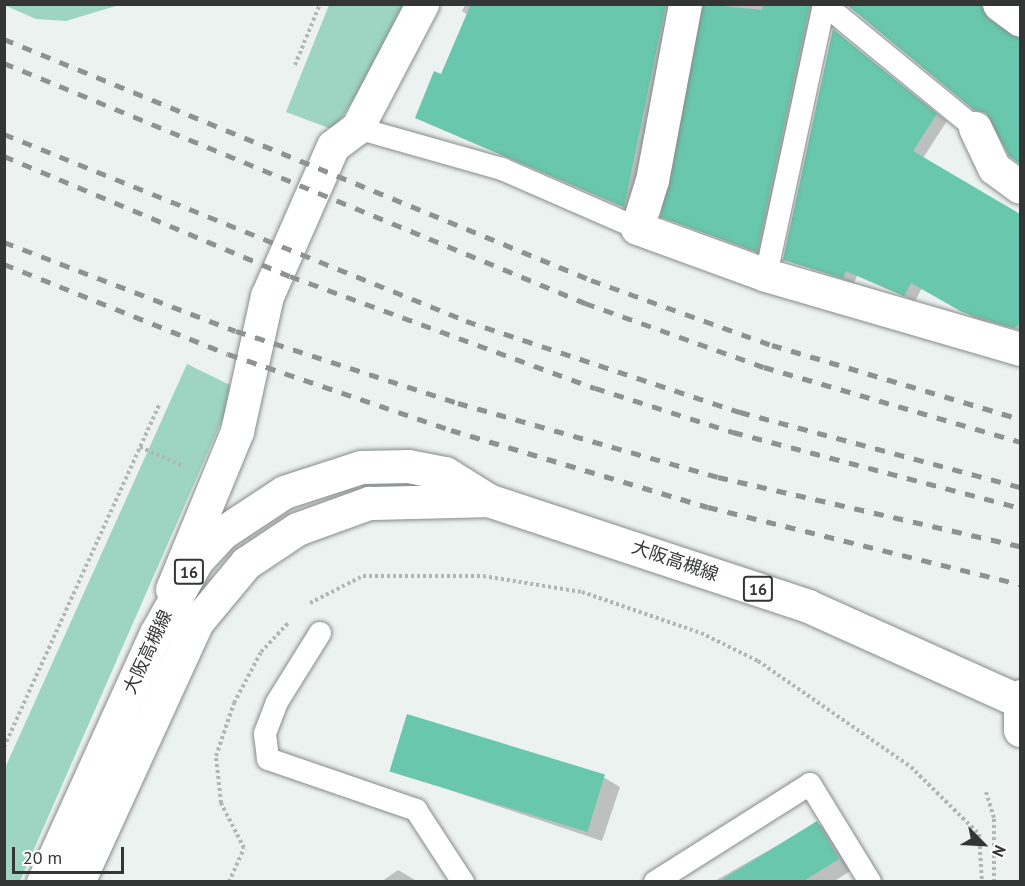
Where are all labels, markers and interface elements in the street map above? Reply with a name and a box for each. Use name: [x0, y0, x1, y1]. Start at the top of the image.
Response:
street label: 大阪高槻線: [629, 536, 721, 586]
road number: 16: [172, 559, 206, 585]
road number: 16: [742, 576, 774, 602]
street label: 大阪高槻線: [119, 607, 177, 697]
north arrow: [953, 814, 1013, 874]
scale bar: [15, 835, 128, 873]
text: N: [988, 842, 1011, 860]
text: 20 m: [23, 846, 62, 869]

